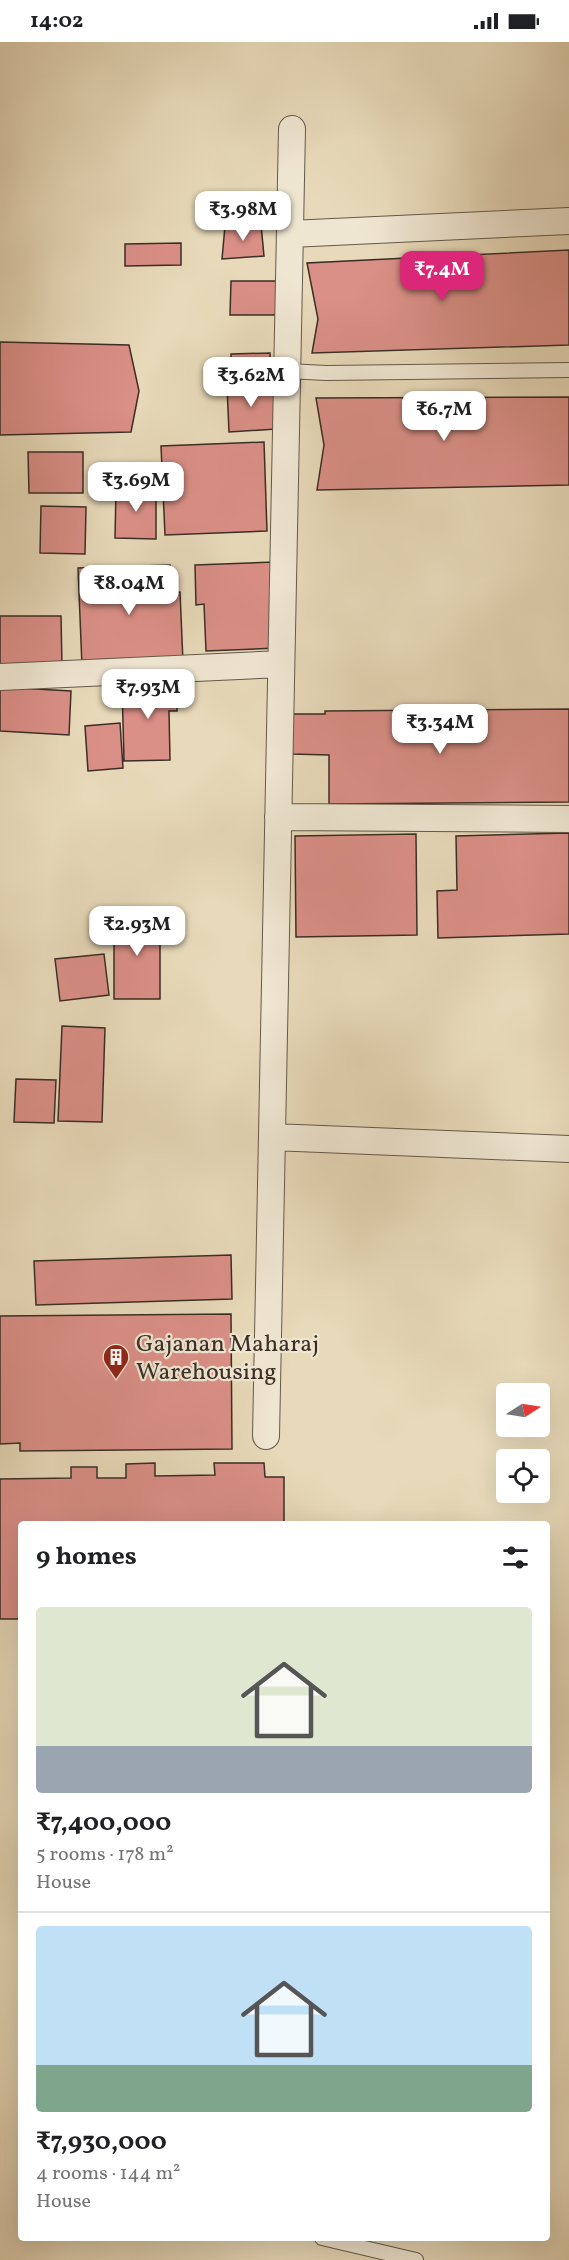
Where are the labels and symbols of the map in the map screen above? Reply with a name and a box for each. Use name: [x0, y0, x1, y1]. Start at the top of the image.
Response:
pin: ₹3.98M: [194, 191, 292, 242]
pin: ₹7.4M: [400, 251, 484, 302]
pin: ₹3.62M: [202, 357, 300, 408]
pin: ₹6.7M: [402, 391, 486, 442]
pin: ₹3.69M: [87, 462, 185, 513]
pin: ₹8.04M: [80, 565, 178, 616]
pin: ₹7.93M: [99, 669, 197, 720]
pin: ₹3.34M: [391, 704, 489, 755]
pin: ₹2.93M: [88, 906, 186, 957]
place label: Gajanan Maharaj Warehousing: [136, 1328, 319, 1390]
building icon: Gajanan Maharaj Warehousing: [101, 1342, 131, 1380]
north arrow: [496, 1383, 550, 1437]

